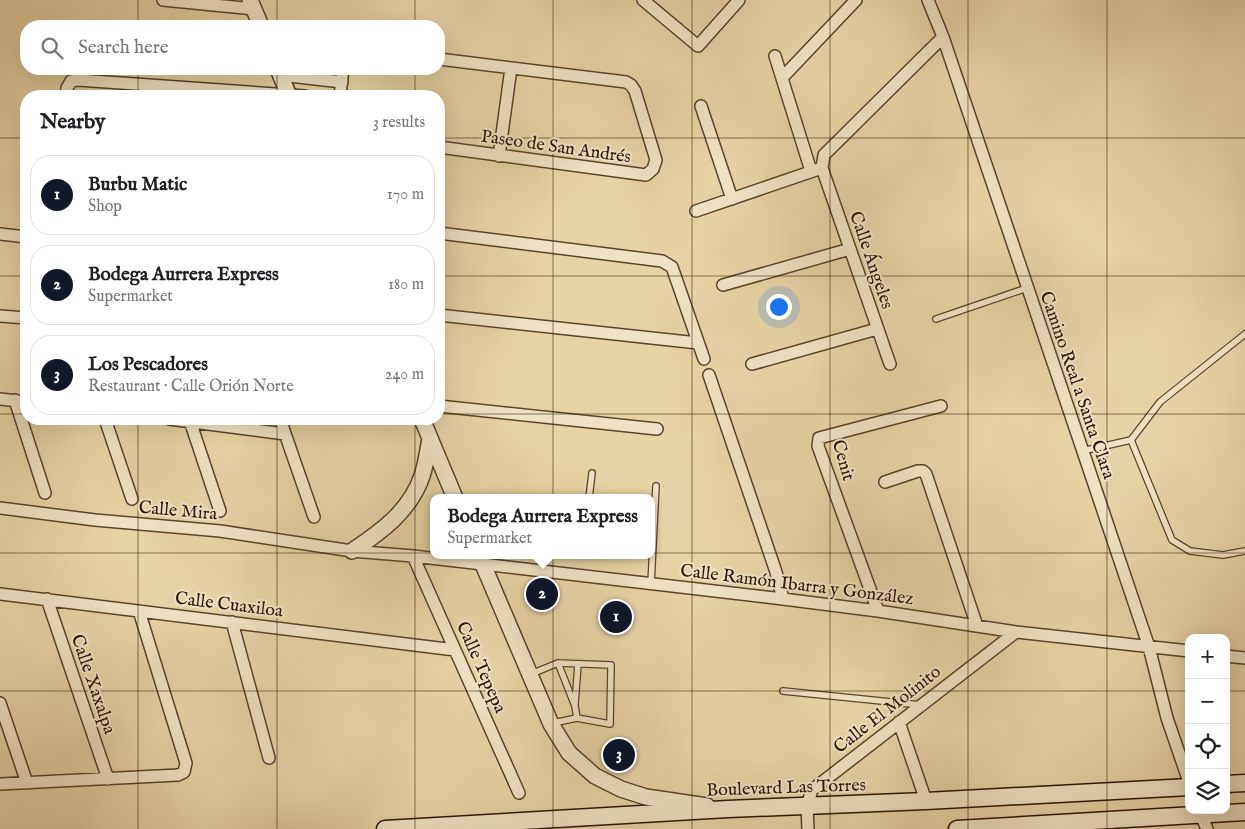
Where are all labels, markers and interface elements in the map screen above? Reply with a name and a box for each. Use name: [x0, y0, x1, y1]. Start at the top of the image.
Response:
search box: [20, 20, 445, 75]
icon: search: [38, 34, 66, 62]
text: Search here: [78, 36, 169, 60]
text: Nearby: [40, 109, 105, 136]
text: 3 results: [373, 113, 425, 133]
street label: Paseo de San Andrés: [479, 126, 632, 169]
text: Burbu Matic: [88, 173, 187, 197]
text: 1: [54, 185, 60, 205]
text: 170 m: [387, 185, 424, 205]
text: Shop: [88, 197, 122, 217]
street label: Calle Ángeles: [843, 208, 900, 312]
text: Bodega Aurrera Express: [88, 263, 279, 287]
text: 2: [53, 275, 61, 295]
text: 180 m: [388, 275, 424, 295]
text: Supermarket: [88, 287, 173, 307]
street label: Camino Real a Santa Clara: [1034, 289, 1120, 483]
your location: [766, 294, 792, 320]
text: Los Pescadores: [88, 353, 208, 377]
text: 3: [54, 365, 60, 385]
text: 240 m: [385, 365, 424, 385]
text: Restaurant · Calle Orión Norte: [88, 377, 294, 397]
street label: Cenit: [826, 437, 859, 484]
popup: [430, 494, 655, 559]
street label: Calle Mira: [138, 497, 218, 526]
text: Bodega Aurrera Express: [447, 505, 638, 529]
text: Supermarket: [447, 529, 532, 549]
street label: Calle Ramón Ibarra y González: [679, 560, 915, 611]
pin: 2: [526, 575, 558, 613]
street label: Calle Cuaxiloa: [174, 587, 284, 624]
pin: 1: [600, 598, 632, 636]
street label: Calle Tepepa: [450, 618, 511, 717]
street label: Calle Xaxalpa: [65, 632, 120, 738]
map controls: [1185, 634, 1230, 814]
button: +: [1185, 634, 1230, 679]
street label: Calle El Molinito: [830, 661, 947, 759]
button: −: [1185, 679, 1230, 724]
button: locate: [1185, 724, 1230, 769]
pin: 3: [603, 736, 635, 774]
button: layers: [1185, 769, 1230, 814]
street label: Boulevard Las Torres: [706, 774, 866, 803]

